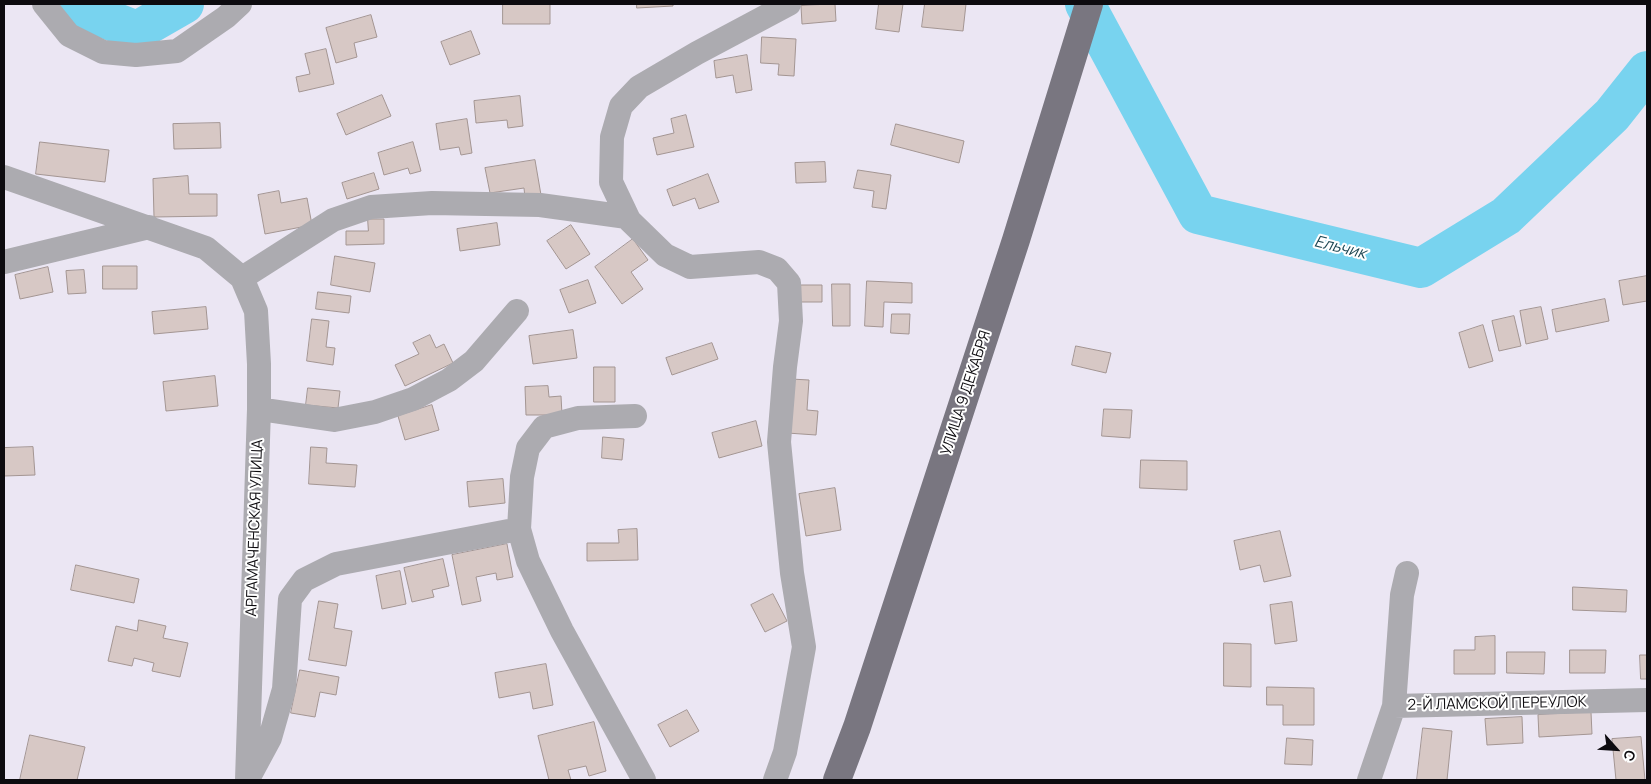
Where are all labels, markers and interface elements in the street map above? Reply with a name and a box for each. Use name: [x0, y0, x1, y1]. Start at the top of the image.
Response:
water label: Ельчик: [1312, 232, 1368, 264]
street label: УЛИЦА 9 ДЕКАБРЯ: [937, 328, 995, 458]
street label: АРГАМАЧЕНСКАЯ УЛИЦА: [243, 439, 267, 617]
street label: 2-Й ЛАМСКОЙ ПЕРЕУЛОК: [1407, 693, 1587, 715]
north arrow: [1591, 724, 1641, 774]
text: С: [1619, 747, 1641, 765]

